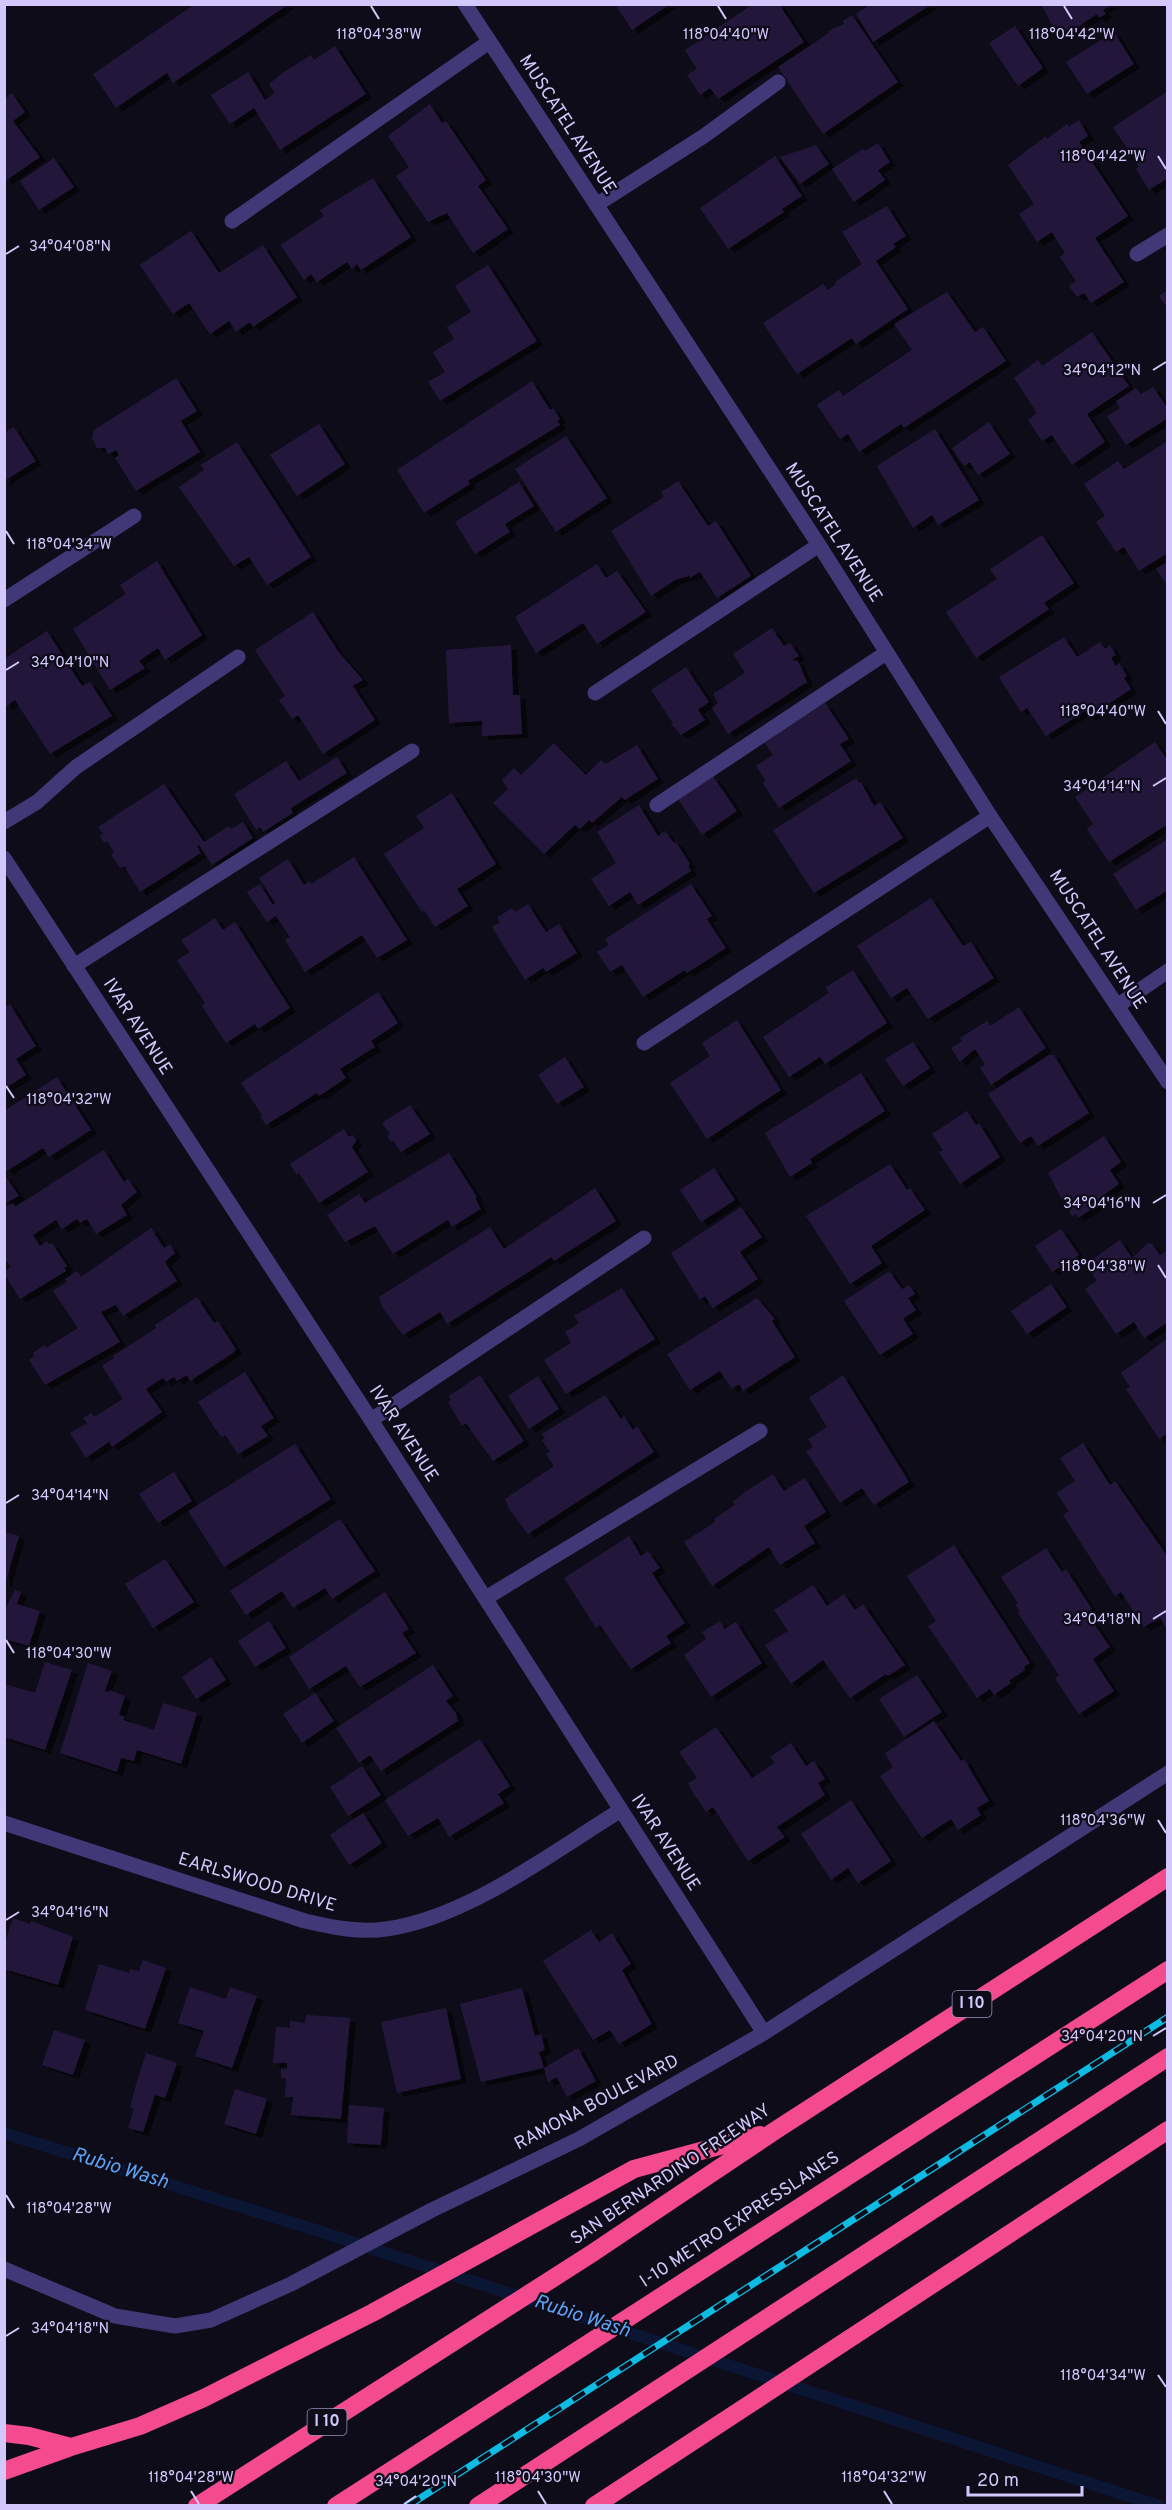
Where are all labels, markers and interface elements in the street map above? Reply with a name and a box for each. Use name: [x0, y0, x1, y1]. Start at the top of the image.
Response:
text: 118°04'38"W: [336, 26, 422, 45]
text: 118°04'40"W: [683, 26, 769, 45]
text: 118°04'42"W: [1029, 26, 1115, 45]
street label: MUSCATEL AVENUE: [513, 51, 621, 199]
text: 118°04'42"W: [1060, 148, 1146, 167]
text: 34°04'08"N: [29, 238, 111, 257]
text: 34°04'12"N: [1063, 362, 1141, 381]
street label: MUSCATEL AVENUE: [779, 459, 887, 607]
text: 118°04'34"W: [26, 536, 112, 555]
text: 34°04'10"N: [31, 654, 109, 673]
text: 118°04'40"W: [1060, 703, 1146, 722]
text: 34°04'14"N: [1063, 778, 1141, 797]
street label: MUSCATEL AVENUE: [1043, 866, 1151, 1014]
street label: IVAR AVENUE: [97, 974, 177, 1080]
text: 118°04'32"W: [26, 1091, 112, 1110]
text: 34°04'16"N: [1063, 1195, 1141, 1214]
text: 118°04'38"W: [1060, 1258, 1146, 1277]
street label: IVAR AVENUE: [363, 1381, 443, 1487]
text: 34°04'14"N: [31, 1487, 109, 1506]
text: 34°04'18"N: [1063, 1611, 1141, 1630]
text: 118°04'30"W: [26, 1645, 112, 1664]
street label: IVAR AVENUE: [625, 1790, 705, 1896]
text: 118°04'36"W: [1060, 1812, 1146, 1831]
street label: EARLSWOOD DRIVE: [175, 1848, 339, 1918]
text: 34°04'16"N: [31, 1904, 109, 1923]
road number: I 10: [952, 1991, 992, 2017]
text: 34°04'20"N: [1061, 2028, 1143, 2047]
street label: RAMONA BOULEVARD: [511, 2050, 683, 2156]
street label: SAN BERNARDINO FREEWAY: [566, 2099, 776, 2251]
water label: Rubio Wash: [68, 2142, 172, 2196]
street label: I-10 METRO EXPRESSLANES: [636, 2147, 844, 2293]
text: 118°04'28"W: [26, 2200, 112, 2219]
water label: Rubio Wash: [531, 2289, 634, 2345]
text: 34°04'18"N: [31, 2320, 109, 2339]
text: 118°04'34"W: [1060, 2367, 1146, 2386]
road number: I 10: [308, 2409, 346, 2435]
scale bar: [968, 2459, 1082, 2497]
text: 118°04'28"W: [148, 2469, 234, 2488]
text: 118°04'30"W: [495, 2469, 581, 2488]
text: 118°04'32"W: [841, 2469, 927, 2488]
text: 20 m: [977, 2470, 1019, 2493]
text: 34°04'20"N: [375, 2473, 457, 2492]

